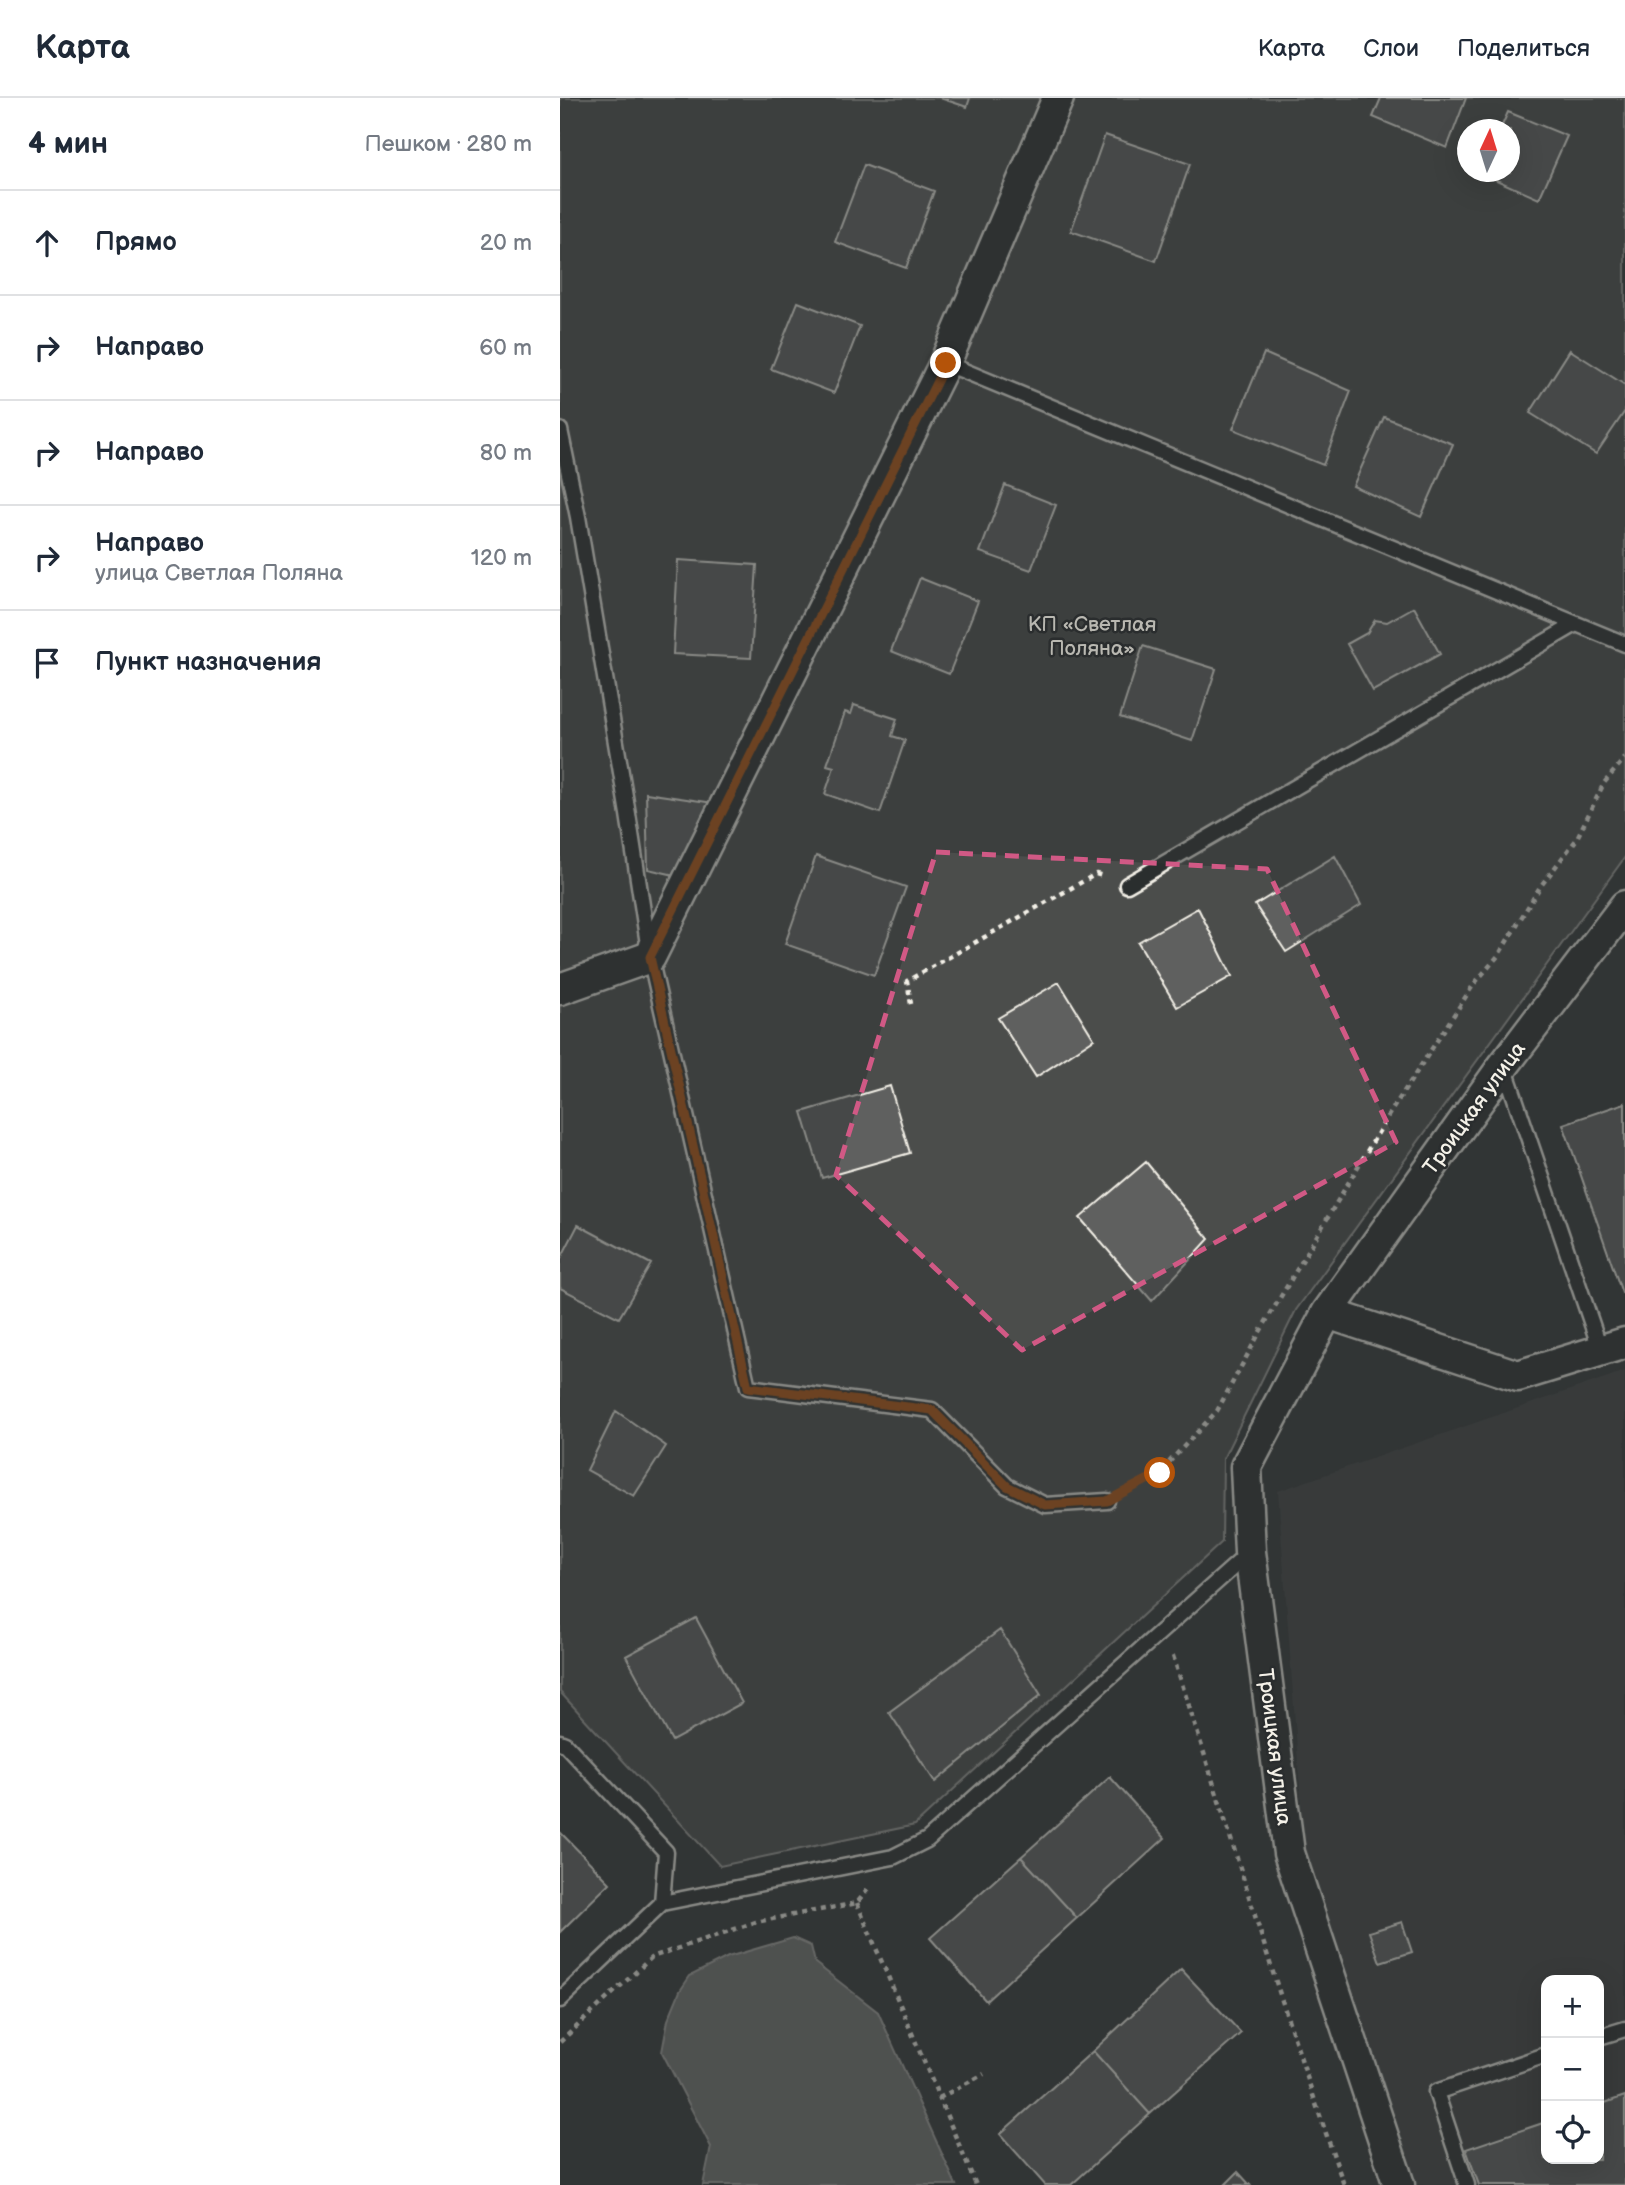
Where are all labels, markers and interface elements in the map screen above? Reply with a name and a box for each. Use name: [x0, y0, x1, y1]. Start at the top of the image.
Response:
text: Карта: [35, 28, 130, 68]
text: Карта: [1258, 34, 1325, 63]
text: Слои: [1363, 34, 1419, 63]
text: Поделиться: [1457, 34, 1590, 63]
north arrow: [1457, 119, 1520, 182]
text: 4 мин: [28, 126, 108, 162]
text: Пешком · 280 m: [364, 130, 532, 158]
icon: ahead: [28, 224, 66, 262]
text: Прямо: [95, 227, 177, 258]
text: 20 m: [480, 229, 532, 257]
icon: right: [28, 329, 66, 367]
text: Направо: [95, 332, 204, 363]
text: 60 m: [479, 334, 532, 362]
route end: [930, 347, 961, 378]
icon: right: [28, 434, 66, 472]
text: Направо: [95, 437, 204, 468]
text: 80 m: [480, 439, 532, 467]
text: Направо: [95, 528, 204, 559]
icon: right: [28, 539, 66, 577]
text: 120 m: [471, 544, 532, 572]
text: улица Светлая Поляна: [95, 559, 343, 587]
park label: КП «Светлая Поляна»: [1028, 612, 1156, 661]
icon: arrive: [28, 644, 66, 682]
text: Пункт назначения: [95, 647, 321, 678]
street label: Троицкая улица: [1418, 1037, 1531, 1179]
route start: [1144, 1457, 1175, 1488]
street label: Троицкая улица: [1252, 1667, 1297, 1827]
map controls: [1541, 1975, 1604, 2164]
button: +: [1541, 1975, 1604, 2038]
button: −: [1541, 2038, 1604, 2101]
button: locate: [1541, 2101, 1604, 2164]

